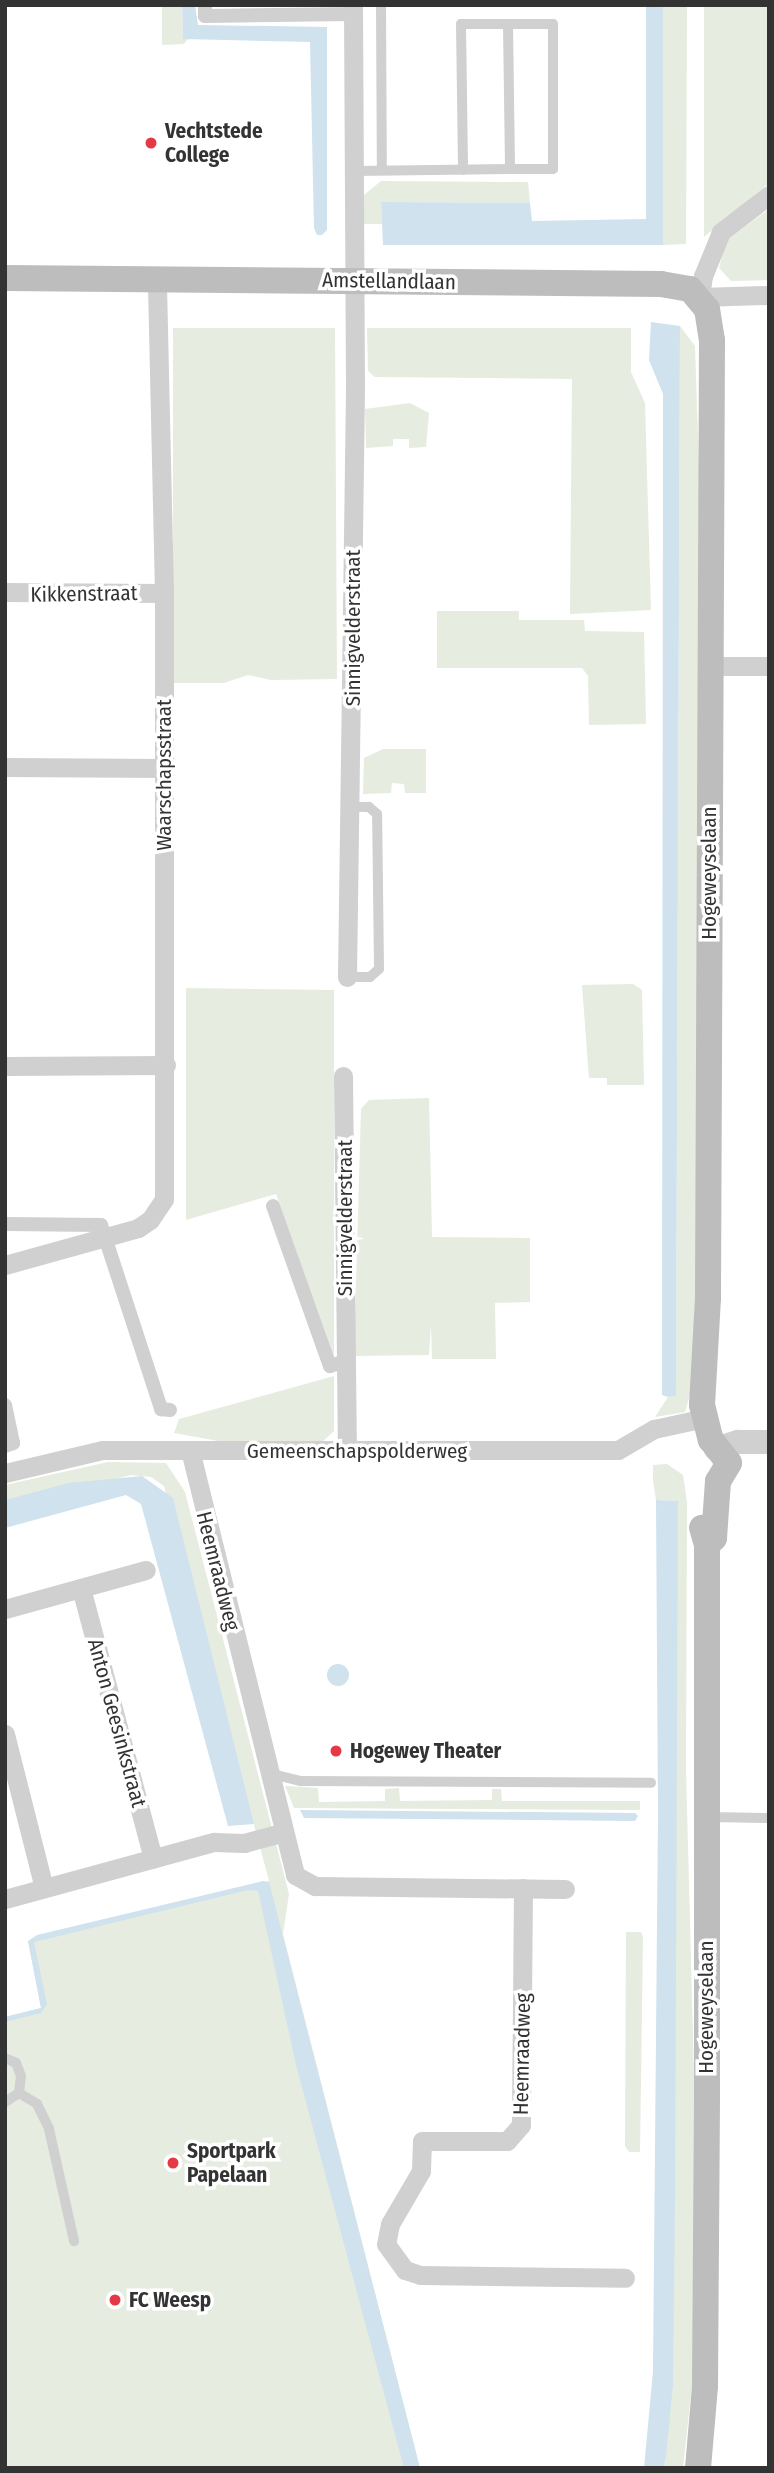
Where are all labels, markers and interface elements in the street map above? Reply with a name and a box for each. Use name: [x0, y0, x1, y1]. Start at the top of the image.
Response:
place label: Vechtstede College: [165, 118, 263, 168]
marker: Vechtstede College: [143, 135, 159, 151]
street label: Amstellandlaan: [322, 267, 456, 295]
street label: Sinnigvelderstraat: [340, 550, 366, 706]
street label: Kikkenstraat: [30, 580, 138, 608]
street label: Waarschapsstraat: [151, 699, 177, 851]
street label: Hogeweyselaan: [696, 806, 722, 940]
street label: Sinnigvelderstraat: [332, 1140, 358, 1296]
street label: Gemeenschapspolderweg: [247, 1438, 467, 1464]
street label: Heemraadweg: [191, 1509, 245, 1633]
street label: Anton Geesinkstraat: [82, 1636, 152, 1810]
place label: Hogewey Theater: [350, 1738, 501, 1764]
marker: Hogewey Theater: [328, 1743, 344, 1759]
street label: Hogeweyselaan: [693, 1940, 719, 2074]
street label: Heemraadweg: [508, 1993, 536, 2115]
place label: Sportpark Papelaan: [187, 2138, 276, 2188]
marker: Sportpark Papelaan: [165, 2155, 181, 2171]
place label: FC Weesp: [129, 2287, 211, 2313]
marker: FC Weesp: [107, 2292, 123, 2308]

